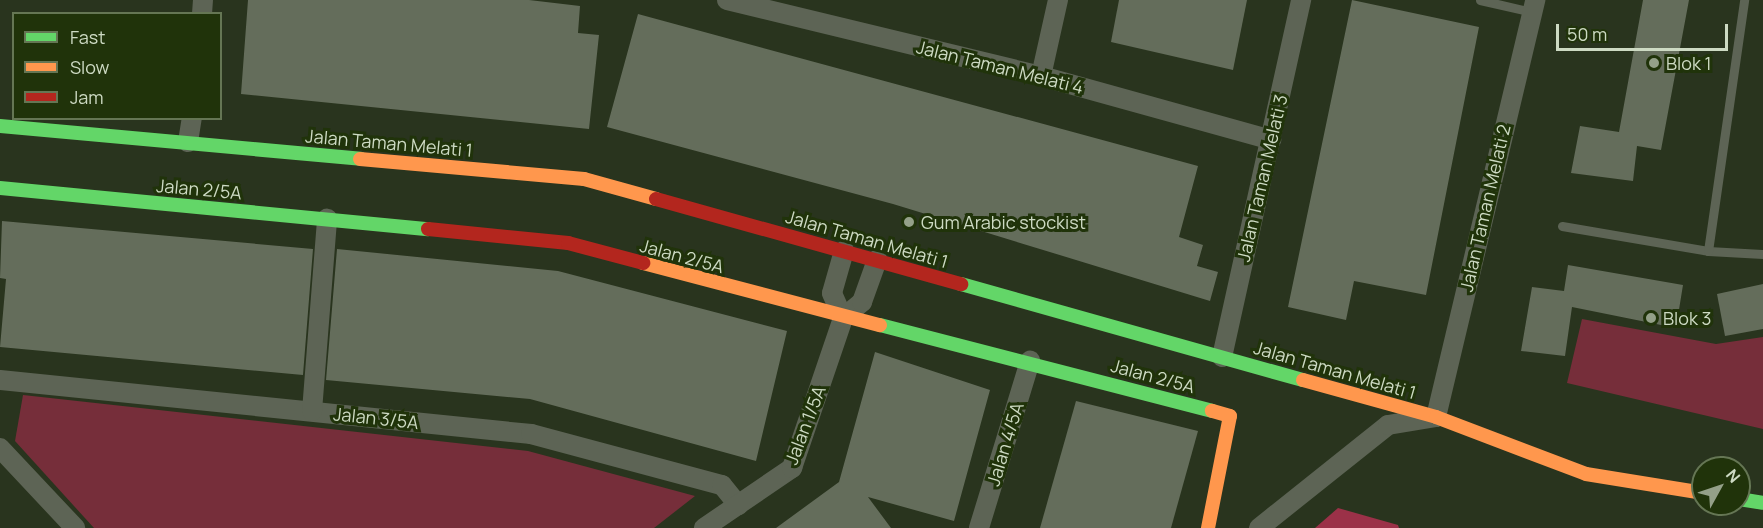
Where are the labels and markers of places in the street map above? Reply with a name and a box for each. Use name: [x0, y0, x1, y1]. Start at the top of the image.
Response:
place label: Blok 1: [1666, 52, 1711, 74]
marker: Blok 1: [1647, 56, 1661, 70]
place label: Gum Arabic stockist: [921, 211, 1086, 233]
marker: Gum Arabic stockist: [902, 215, 916, 229]
place label: Blok 3: [1663, 307, 1711, 329]
marker: Blok 3: [1644, 311, 1658, 325]

